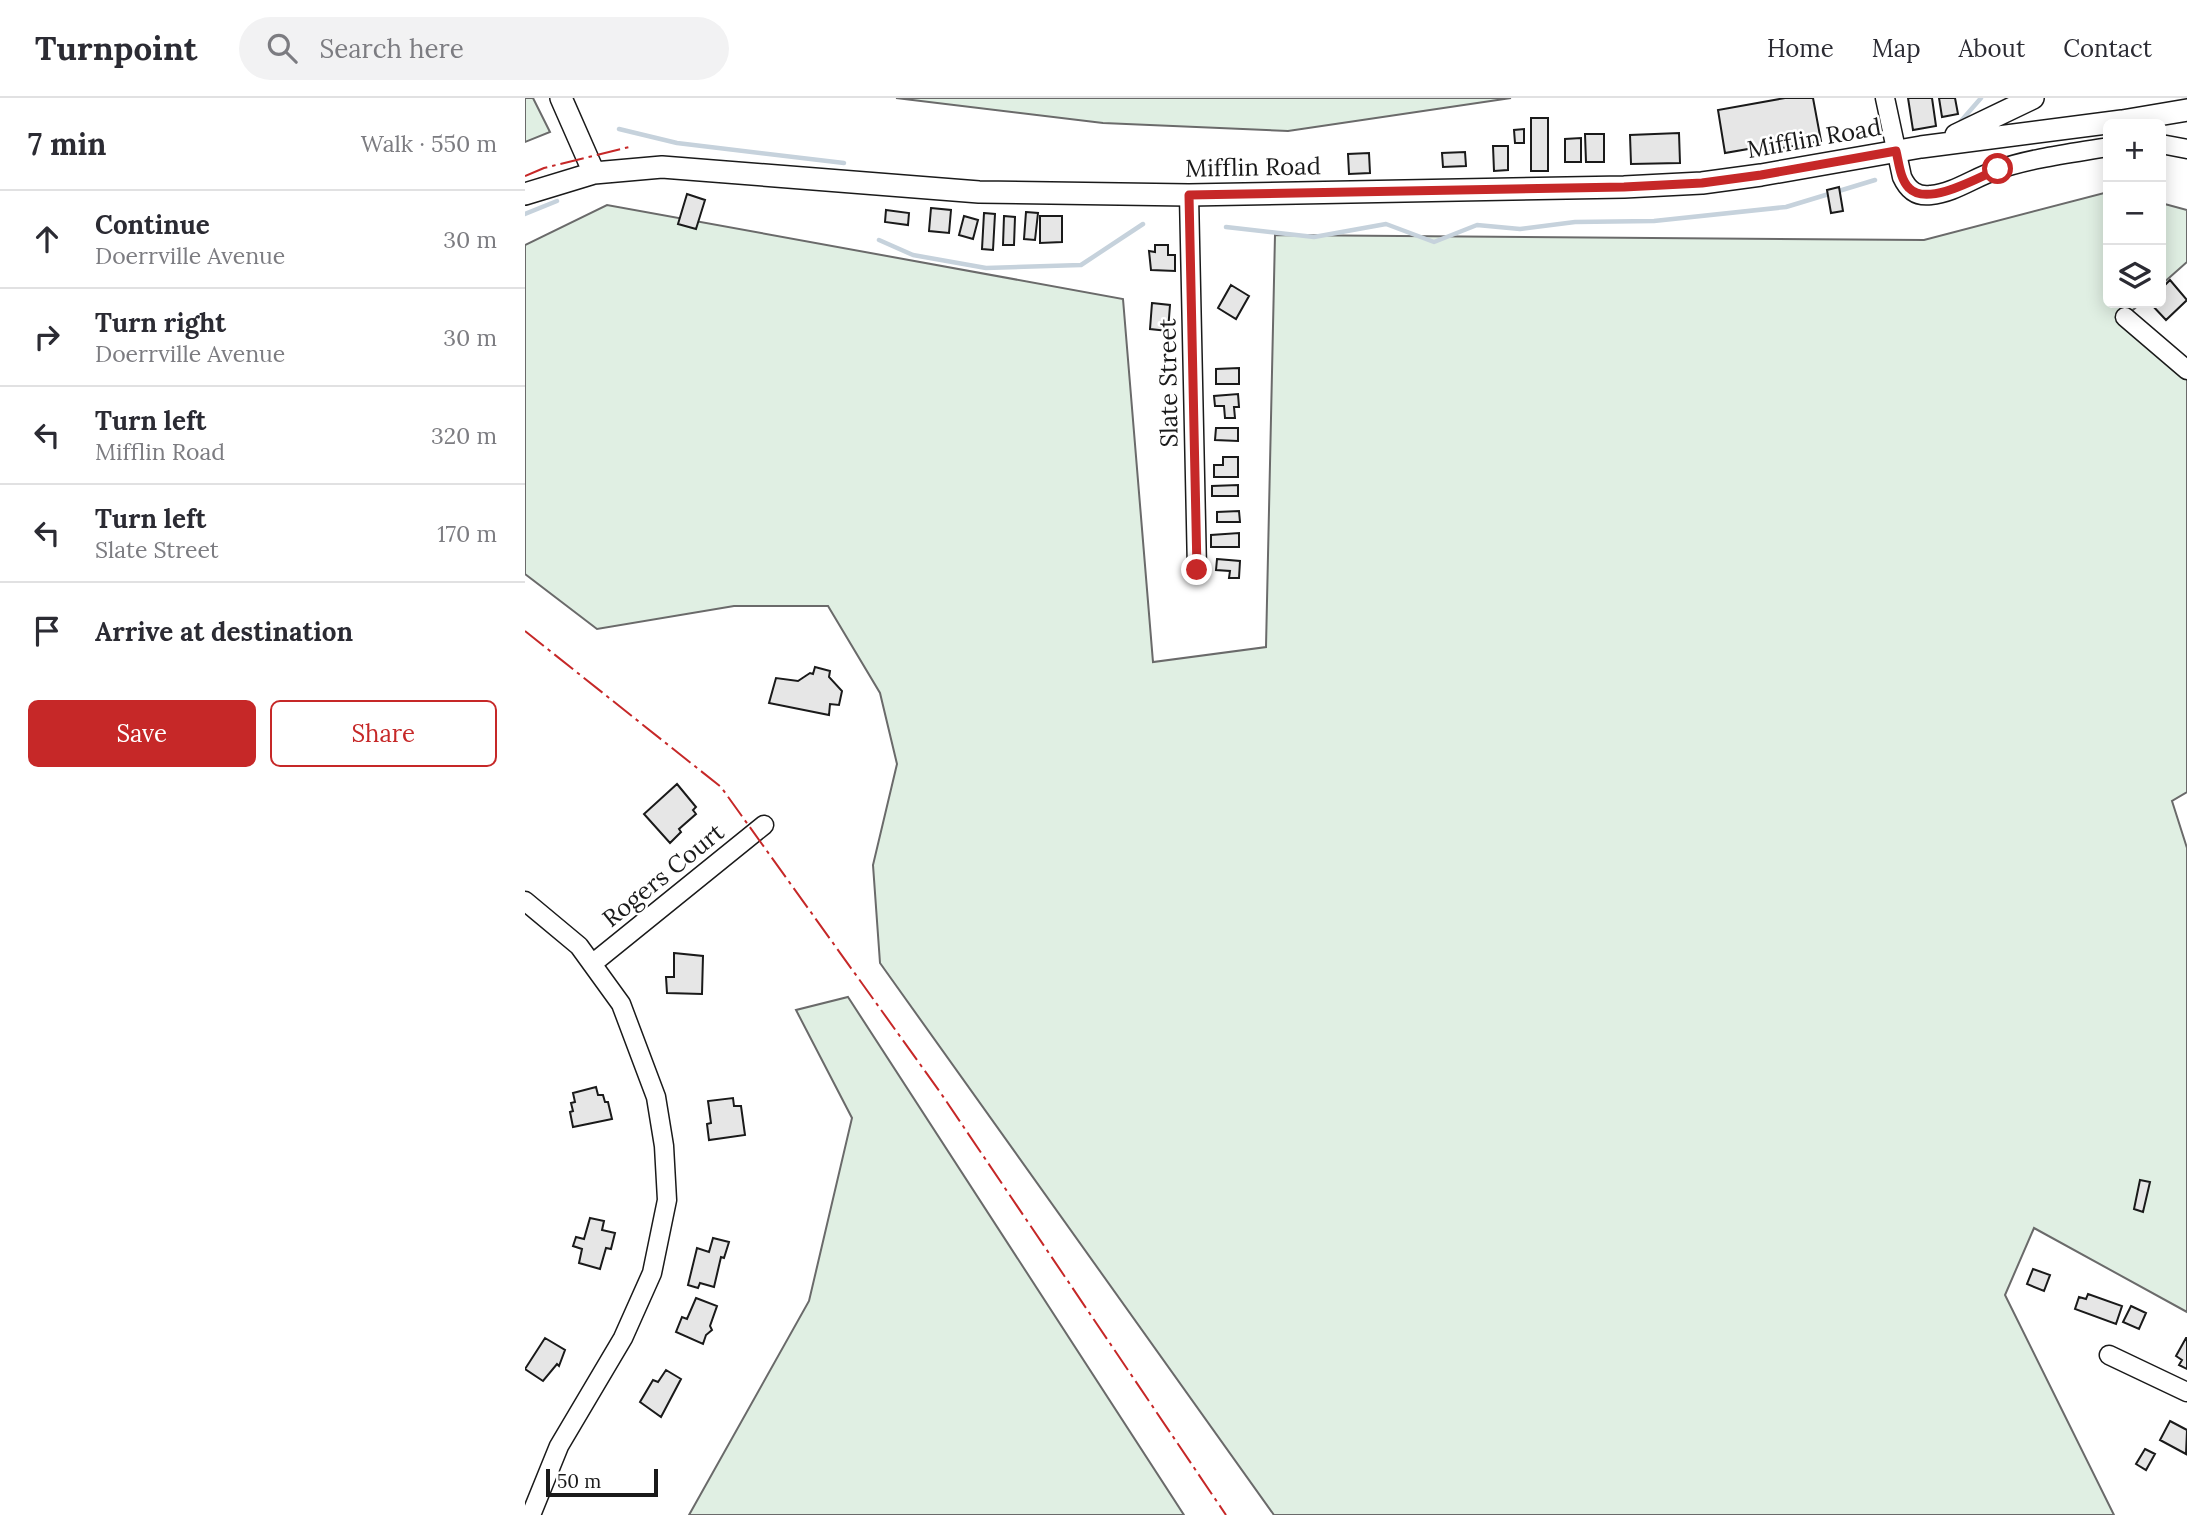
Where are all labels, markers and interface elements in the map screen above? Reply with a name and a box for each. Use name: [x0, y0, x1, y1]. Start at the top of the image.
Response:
search box: [239, 17, 729, 80]
text: Turnpoint: [35, 27, 197, 69]
icon: search: [263, 29, 301, 67]
text: Search here: [319, 32, 464, 65]
text: Home: [1767, 33, 1834, 64]
text: Map: [1872, 33, 1921, 64]
text: About: [1959, 33, 2025, 64]
text: Contact: [2063, 33, 2152, 64]
street label: Mifflin Road: [1744, 111, 1884, 165]
map controls: [2103, 119, 2166, 308]
button: +: [2103, 119, 2166, 182]
text: 7 min: [28, 125, 107, 163]
text: Walk · 550 m: [361, 129, 497, 158]
street label: Mifflin Road: [1185, 150, 1321, 184]
route start: [1982, 153, 2013, 184]
button: −: [2103, 182, 2166, 245]
text: Continue: [95, 208, 210, 241]
icon: ahead: [28, 220, 66, 258]
text: 30 m: [443, 225, 497, 254]
text: Doerrville Avenue: [95, 241, 285, 270]
button: layers: [2103, 245, 2166, 308]
text: Turn right: [95, 306, 226, 339]
icon: right: [28, 318, 66, 356]
street label: Slate Street: [1151, 318, 1185, 448]
text: 30 m: [443, 323, 497, 352]
text: Doerrville Avenue: [95, 339, 285, 368]
text: Turn left: [95, 404, 206, 437]
icon: left: [28, 416, 66, 454]
text: 320 m: [431, 421, 497, 450]
text: Mifflin Road: [95, 437, 225, 466]
text: Turn left: [95, 502, 206, 535]
icon: left: [28, 514, 66, 552]
text: 170 m: [437, 519, 497, 548]
text: Slate Street: [95, 535, 219, 564]
route end: [1181, 554, 1212, 585]
icon: arrive: [28, 612, 66, 650]
text: Arrive at destination: [95, 615, 353, 648]
button: Save: [28, 700, 256, 767]
button: Share: [270, 700, 497, 767]
street label: Rogers Court: [596, 816, 731, 934]
scale bar: [546, 1466, 658, 1498]
text: 50 m: [557, 1469, 601, 1493]

